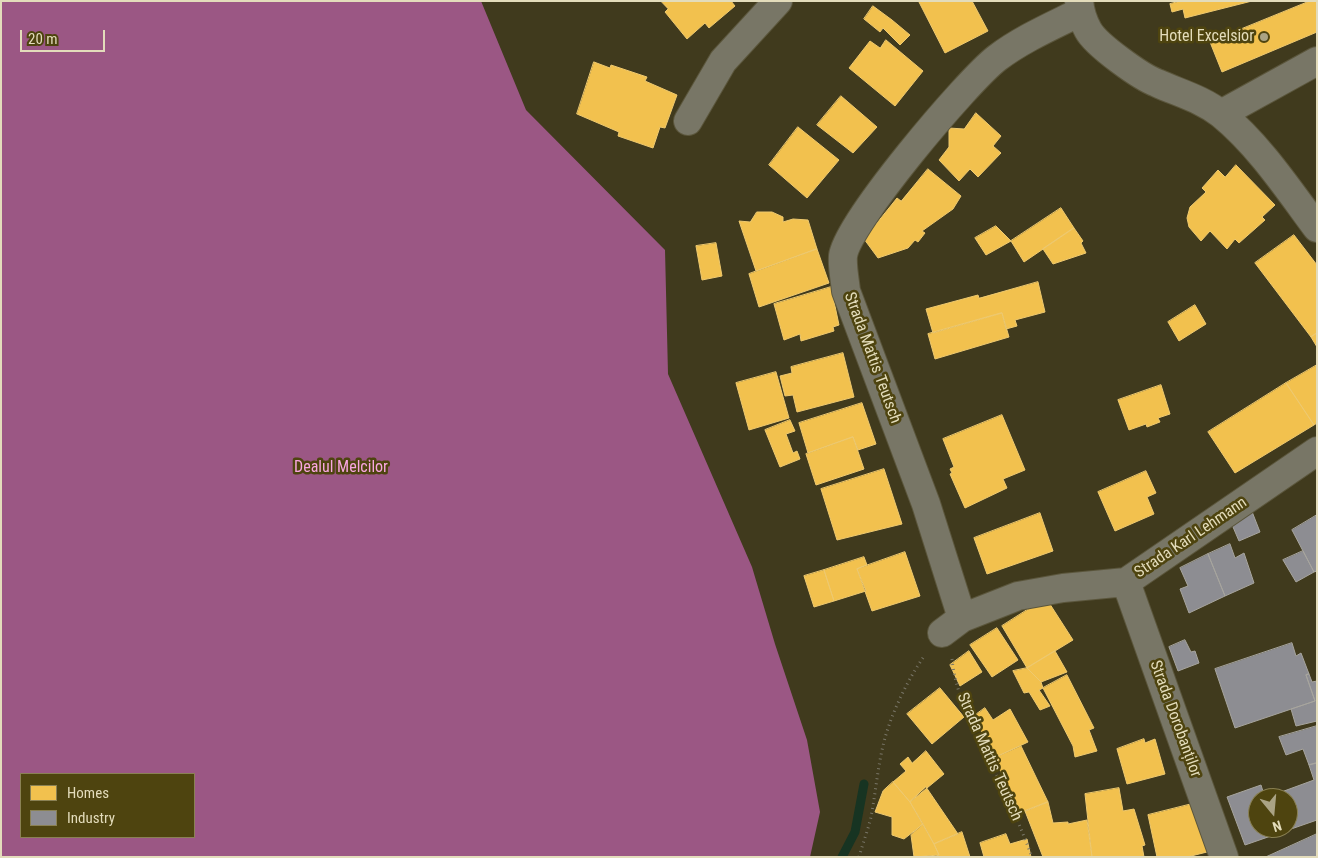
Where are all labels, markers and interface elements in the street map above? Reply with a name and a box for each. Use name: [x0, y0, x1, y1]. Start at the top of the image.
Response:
scale bar: [22, 20, 108, 52]
place label: Hotel Excelsior: [1159, 27, 1254, 47]
text: 20 m: [28, 30, 58, 48]
marker: Hotel Excelsior: [1258, 31, 1270, 43]
street label: Strada Mattis Teutsch: [839, 290, 905, 426]
park label: Dealul Melcilor: [294, 458, 388, 478]
street label: Strada Karl Lehmann: [1131, 493, 1251, 583]
street label: Strada Dorobanților: [1145, 658, 1205, 780]
street label: Strada Mattis Teutsch: [952, 690, 1026, 824]
legend: [20, 773, 195, 838]
text: Homes: [67, 784, 109, 802]
north arrow: [1248, 788, 1298, 838]
text: Industry: [67, 809, 115, 827]
text: N: [1271, 817, 1284, 835]

